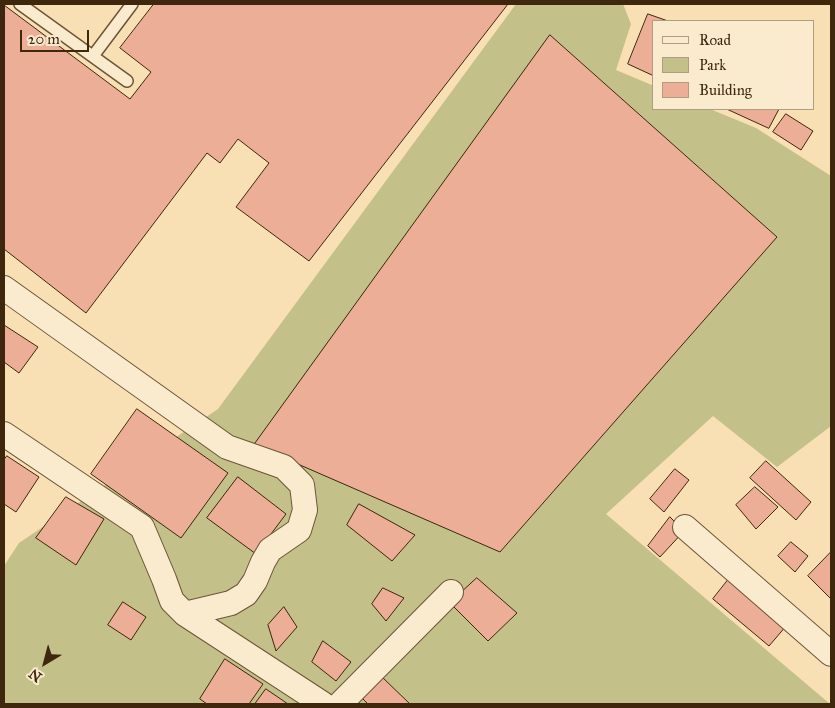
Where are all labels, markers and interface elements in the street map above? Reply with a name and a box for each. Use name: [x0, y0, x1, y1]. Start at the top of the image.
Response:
scale bar: [22, 20, 91, 52]
legend: [652, 20, 815, 110]
text: 20 m: [28, 30, 60, 48]
text: Road: [699, 31, 731, 49]
text: Park: [699, 56, 726, 74]
text: Building: [699, 81, 752, 99]
north arrow: [20, 638, 70, 688]
text: N: [26, 665, 46, 686]

